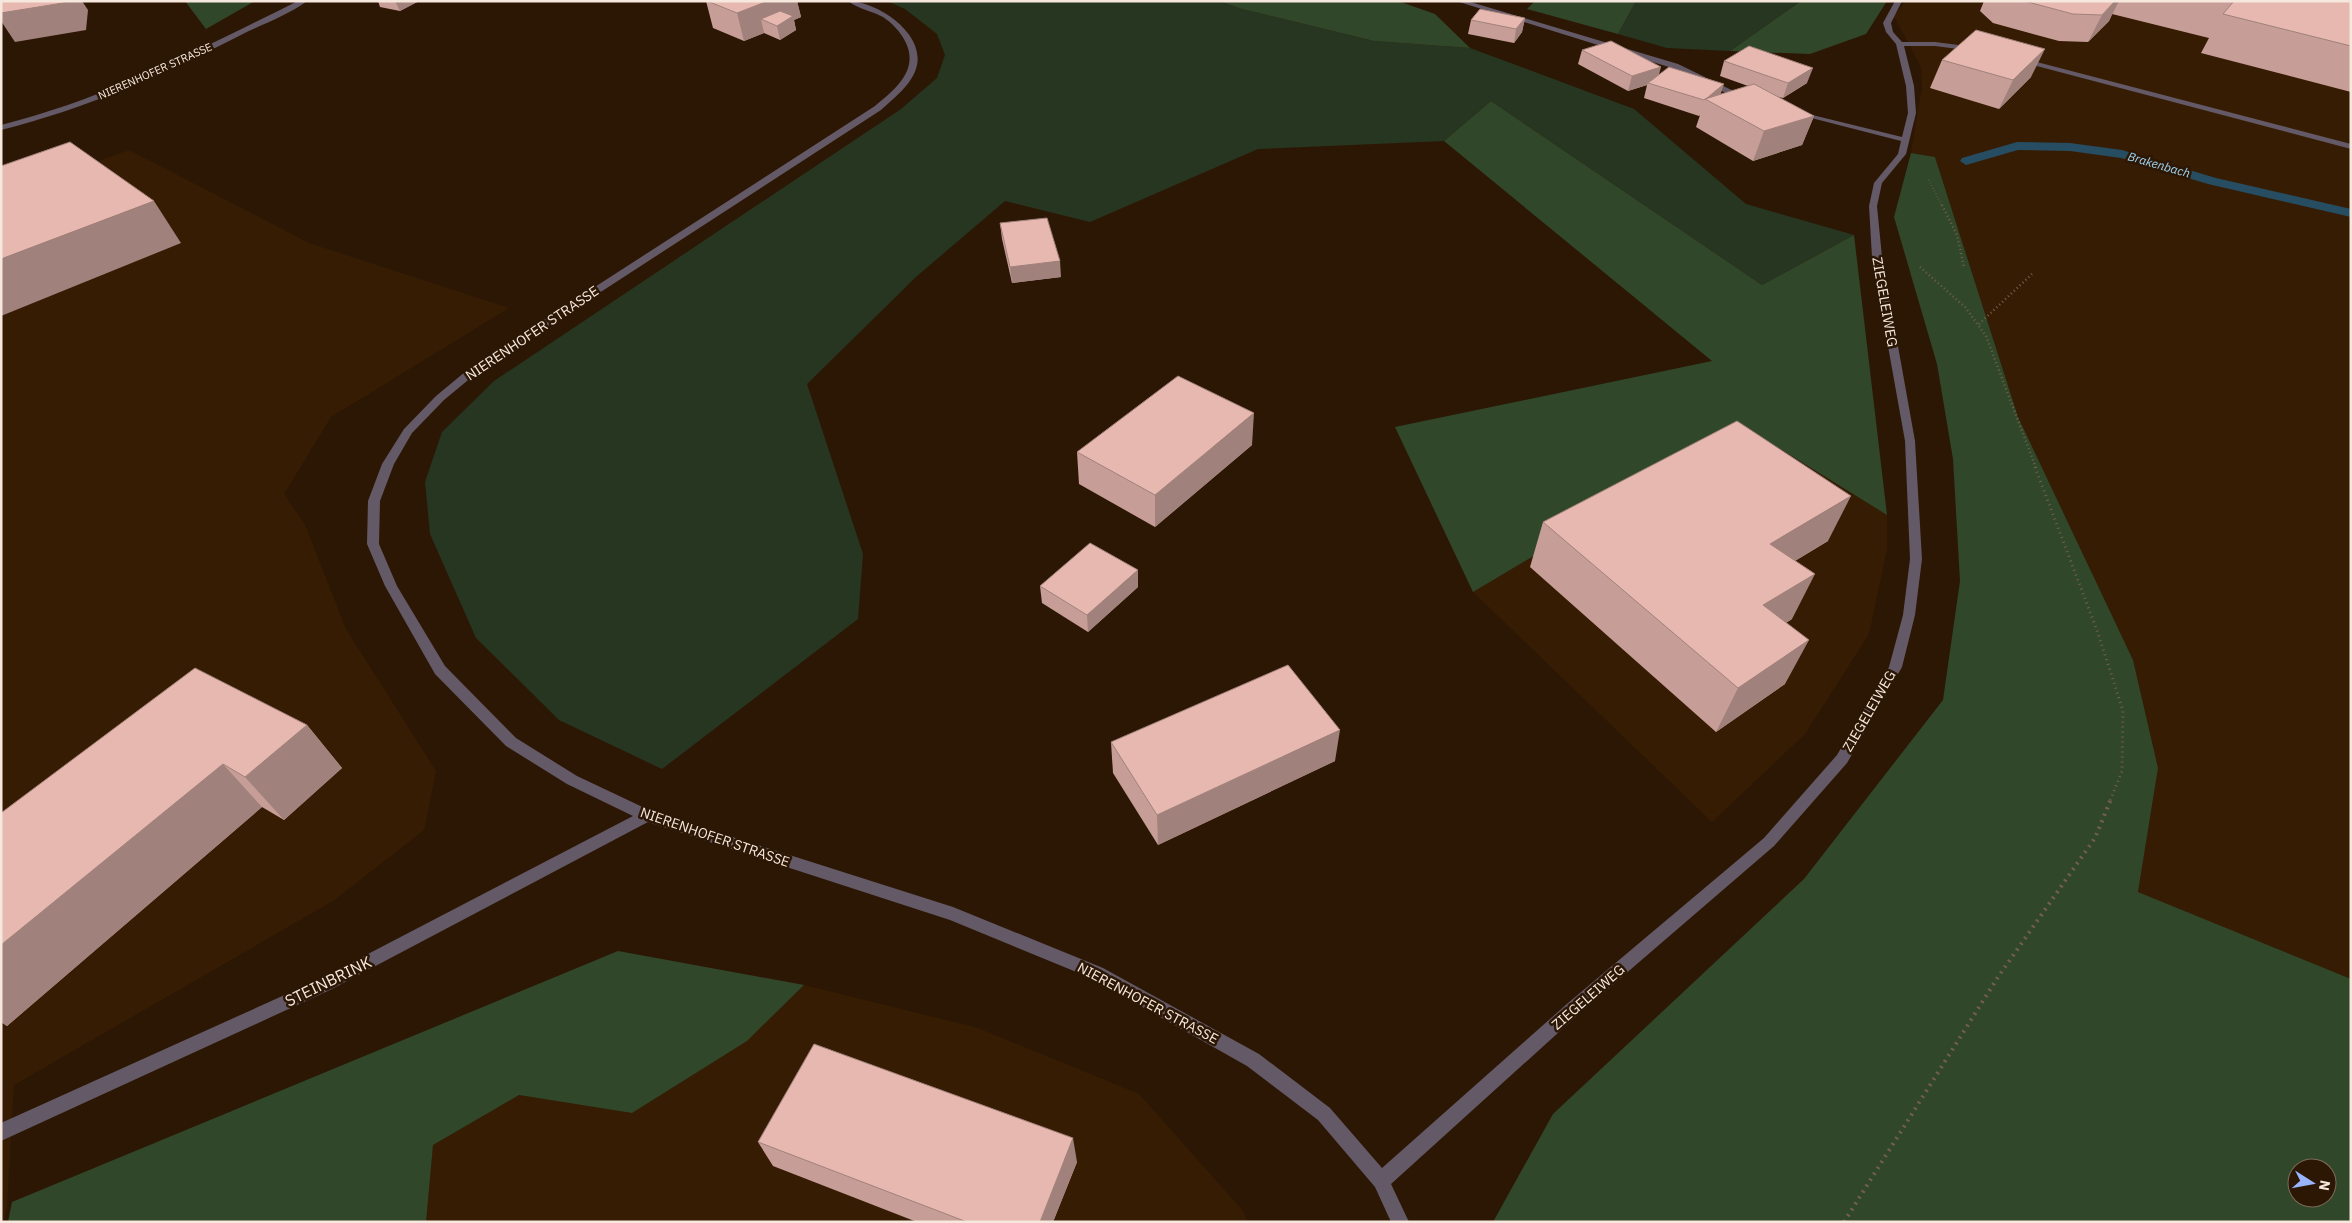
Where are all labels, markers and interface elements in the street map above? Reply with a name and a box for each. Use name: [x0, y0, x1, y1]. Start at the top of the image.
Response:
street label: NIERENHOFER STRASSE: [96, 40, 214, 102]
water label: Brakenbach: [2126, 148, 2192, 181]
street label: ZIEGELEIWEG: [1868, 256, 1902, 348]
street label: NIERENHOFER STRASSE: [462, 282, 602, 384]
street label: ZIEGELEIWEG: [1838, 667, 1900, 755]
street label: NIERENHOFER STRASSE: [638, 803, 792, 871]
street label: STEINBRINK: [281, 951, 375, 1011]
street label: NIERENHOFER STRASSE: [1074, 958, 1222, 1048]
street label: ZIEGELEIWEG: [1548, 960, 1628, 1034]
north arrow: [2287, 1158, 2337, 1208]
text: N: [2315, 1179, 2335, 1192]

